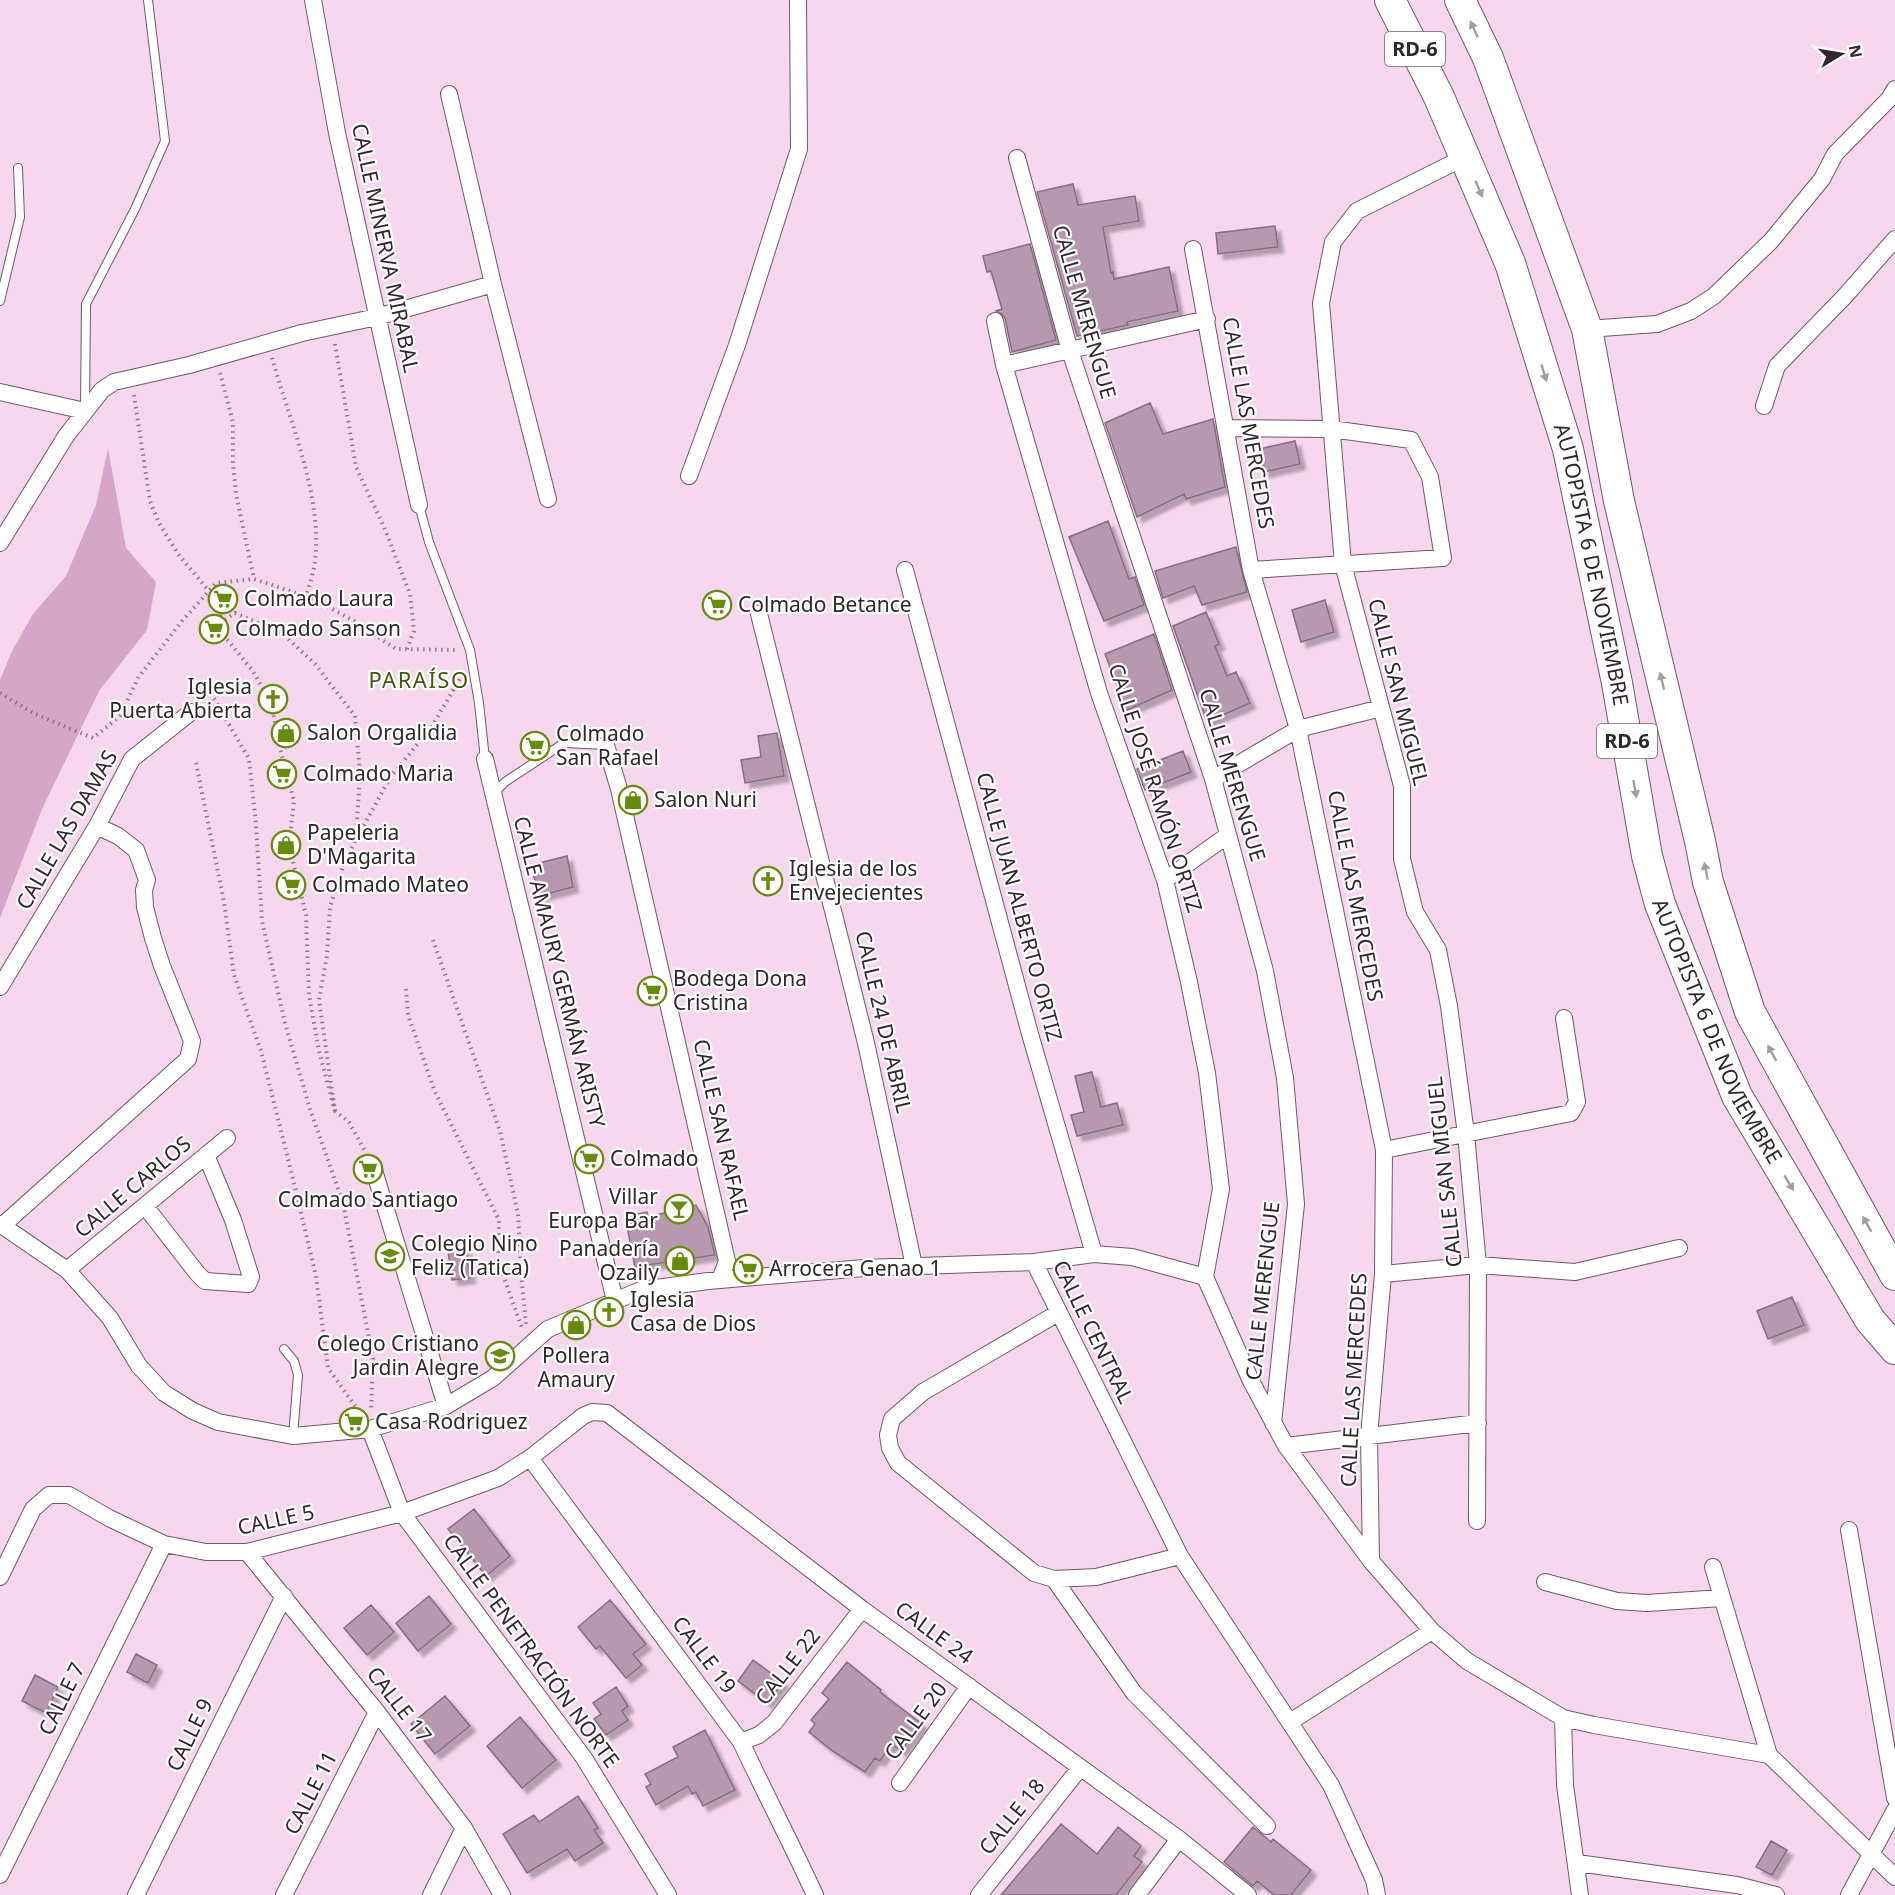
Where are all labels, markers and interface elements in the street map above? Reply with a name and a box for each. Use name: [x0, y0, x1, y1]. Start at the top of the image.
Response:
one-way arrow: [1470, 21, 1479, 38]
north arrow: [1811, 24, 1871, 84]
road number: RD-6: [1385, 32, 1445, 66]
text: N: [1844, 43, 1868, 60]
street label: CALLE MINERVA MIRABAL: [346, 121, 426, 375]
one-way arrow: [1474, 181, 1484, 199]
street label: CALLE MERENGUE: [1047, 222, 1123, 402]
street label: CALLE LAS MERCEDES: [1217, 315, 1281, 531]
one-way arrow: [1540, 364, 1549, 382]
street label: AUTOPISTA 6 DE NOVIEMBRE: [1548, 420, 1636, 708]
supermarket icon: Colmado Laura: [207, 583, 239, 615]
place label: Colmado Laura: [244, 584, 394, 612]
supermarket icon: Colmado Betance: [701, 589, 733, 621]
place label: Colmado Betance: [738, 590, 912, 618]
street label: CALLE SAN MIGUEL: [1362, 595, 1436, 788]
supermarket icon: Colmado Sanson: [198, 613, 230, 645]
place label: Colmado Sanson: [235, 614, 401, 642]
street label: CALLE JOSÉ RAMÓN ORTIZ: [1102, 660, 1209, 916]
district label: PARAÍSO: [368, 664, 470, 694]
one-way arrow: [1657, 671, 1666, 690]
place label: Iglesia Puerta Abierta: [109, 672, 252, 724]
church icon: Iglesia Puerta Abierta: [257, 683, 289, 715]
street label: CALLE MERENGUE: [1193, 685, 1273, 865]
shop icon: Salon Orgalidia: [270, 717, 302, 749]
place label: Salon Orgalidia: [307, 718, 457, 746]
place label: Colmado San Rafael: [556, 719, 659, 771]
road number: RD-6: [1597, 724, 1657, 758]
supermarket icon: Colmado San Rafael: [519, 730, 551, 762]
street label: CALLE LAS DAMAS: [9, 745, 123, 914]
supermarket icon: Colmado Maria: [266, 758, 298, 790]
place label: Colmado Maria: [303, 759, 454, 787]
street label: CALLE JUAN ALBERTO ORTIZ: [970, 769, 1069, 1045]
one-way arrow: [1631, 779, 1640, 798]
shop icon: Salon Nuri: [617, 784, 649, 816]
place label: Salon Nuri: [654, 785, 757, 813]
street label: CALLE LAS MERCEDES: [1322, 788, 1390, 1004]
street label: CALLE AMAURY GERMÁN ARISTY: [508, 813, 612, 1131]
place label: Papeleria D'Magarita: [307, 818, 416, 870]
shop icon: Papeleria D'Magarita: [270, 829, 302, 861]
place label: Iglesia de los Envejecientes: [789, 854, 923, 906]
one-way arrow: [1701, 861, 1710, 880]
church icon: Iglesia de los Envejecientes: [752, 865, 784, 897]
supermarket icon: Colmado Mateo: [275, 869, 307, 901]
place label: Colmado Mateo: [312, 870, 469, 898]
street label: AUTOPISTA 6 DE NOVIEMBRE: [1646, 894, 1789, 1169]
street label: CALLE 24 DE ABRIL: [849, 928, 919, 1116]
place label: Bodega Dona Cristina: [673, 964, 807, 1016]
supermarket icon: Bodega Dona Cristina: [636, 975, 668, 1007]
street label: CALLE SAN RAFAEL: [687, 1036, 756, 1223]
one-way arrow: [1767, 1045, 1777, 1062]
street label: CALLE SAN MIGUEL: [1420, 1075, 1468, 1269]
street label: CALLE CARLOS: [68, 1129, 197, 1243]
supermarket icon: Colmado: [573, 1143, 605, 1175]
place label: Colmado: [610, 1144, 698, 1172]
supermarket icon: Colmado Santiago: [352, 1153, 384, 1185]
one-way arrow: [1783, 1175, 1794, 1191]
place label: Villar Europa Bar: [548, 1182, 658, 1234]
place label: Colmado Santiago: [278, 1185, 458, 1213]
bar icon: Villar Europa Bar: [663, 1193, 695, 1225]
street label: CALLE MERENGUE: [1239, 1200, 1285, 1382]
one-way arrow: [1862, 1215, 1872, 1232]
place label: Colegio Nino Feliz (Tatica): [411, 1229, 538, 1281]
place label: Panadería Ozaily: [559, 1234, 659, 1286]
school or university icon: Colegio Nino Feliz (Tatica): [374, 1240, 406, 1272]
shop icon: Panadería Ozaily: [664, 1245, 696, 1277]
supermarket icon: Arrocera Genao 1: [732, 1253, 764, 1285]
place label: Arrocera Genao 1: [769, 1254, 942, 1282]
street label: CALLE CENTRAL: [1047, 1255, 1141, 1408]
street label: CALLE LAS MERCEDES: [1333, 1272, 1373, 1488]
place label: Iglesia Casa de Dios: [630, 1285, 756, 1337]
church icon: Iglesia Casa de Dios: [593, 1296, 625, 1328]
shop icon: Pollera Amaury: [560, 1309, 592, 1341]
place label: Colego Cristiano Jardin Alegre: [317, 1329, 479, 1381]
school or university icon: Colego Cristiano Jardin Alegre: [484, 1340, 516, 1372]
place label: Pollera Amaury: [537, 1341, 615, 1393]
supermarket icon: Casa Rodriguez: [338, 1406, 370, 1438]
place label: Casa Rodriguez: [375, 1407, 528, 1435]
street label: CALLE 5: [235, 1497, 317, 1541]
street label: CALLE PENETRACIÓN NORTE: [437, 1528, 626, 1773]
street label: CALLE 24: [890, 1594, 979, 1670]
street label: CALLE 19: [667, 1610, 743, 1699]
street label: CALLE 22: [749, 1622, 826, 1710]
street label: CALLE 7: [31, 1657, 91, 1740]
street label: CALLE 17: [361, 1660, 438, 1748]
street label: CALLE 20: [877, 1676, 953, 1765]
street label: CALLE 9: [159, 1693, 219, 1776]
street label: CALLE 11: [277, 1746, 343, 1839]
street label: CALLE 18: [972, 1773, 1050, 1860]

